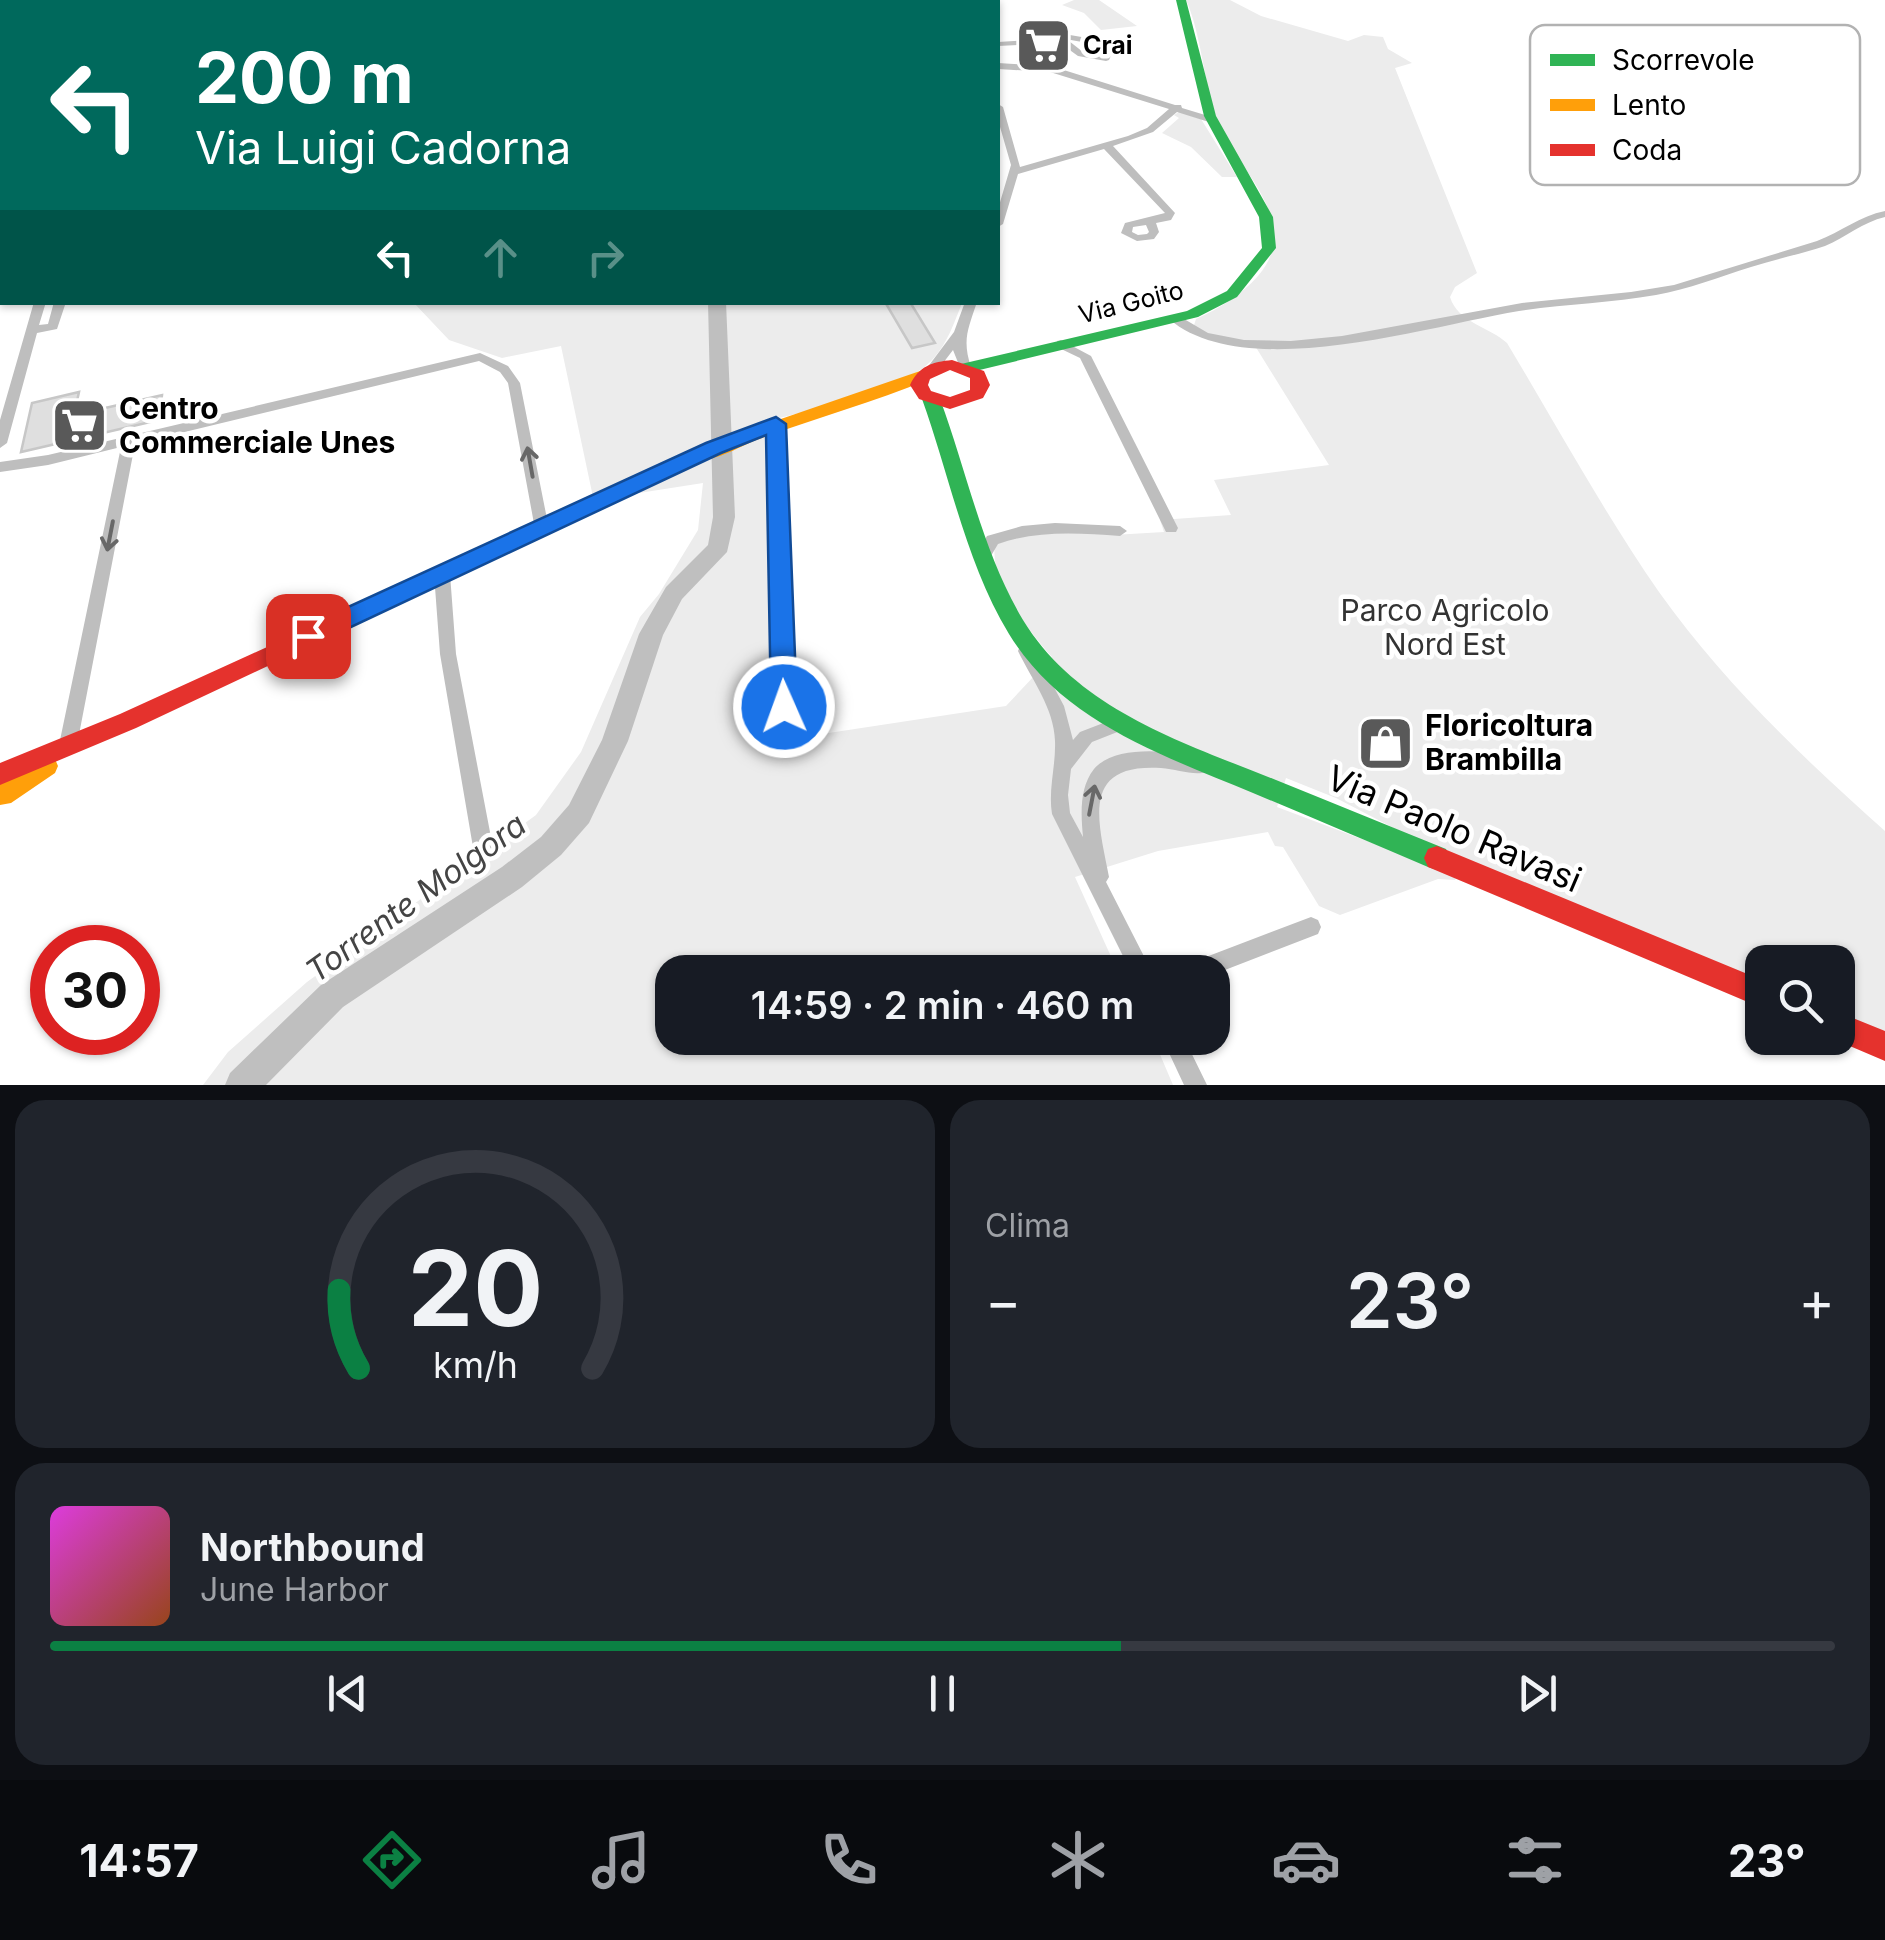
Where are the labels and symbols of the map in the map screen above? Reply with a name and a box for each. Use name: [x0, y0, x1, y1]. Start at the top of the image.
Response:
supermarket icon: Crai: [1014, 15, 1074, 75]
legend: [1530, 25, 1860, 185]
place label: Crai: [1083, 30, 1133, 60]
text: Scorrevole: [1612, 43, 1755, 77]
text: Lento: [1612, 88, 1686, 122]
text: Coda: [1612, 133, 1682, 167]
street label: Via Goito: [1075, 275, 1187, 329]
place label: Centro Commerciale Unes: [119, 390, 395, 460]
supermarket icon: Centro Commerciale Unes: [50, 396, 110, 456]
one-way arrow: [520, 447, 539, 479]
one-way arrow: [100, 519, 119, 551]
park label: Parco Agricolo Nord Est: [1341, 592, 1549, 662]
pin: [266, 594, 351, 679]
position arrow: [732, 655, 836, 759]
place label: Floricoltura Brambilla: [1425, 707, 1593, 777]
shop icon: Floricoltura Brambilla: [1356, 713, 1416, 773]
street label: Via Paolo Ravasi: [1321, 756, 1588, 901]
one-way arrow: [1083, 784, 1102, 817]
water label: Torrente Molgora: [298, 805, 533, 990]
speed limit sign: 30: [30, 925, 160, 1055]

